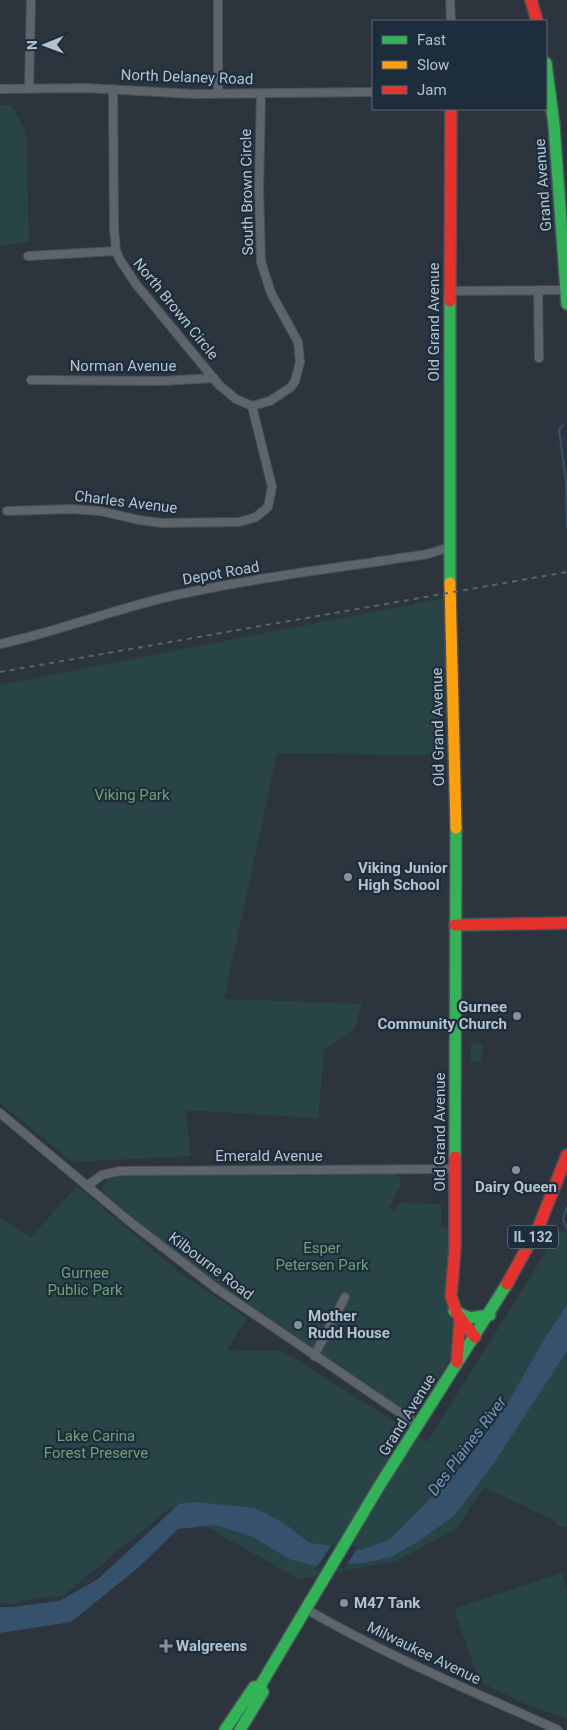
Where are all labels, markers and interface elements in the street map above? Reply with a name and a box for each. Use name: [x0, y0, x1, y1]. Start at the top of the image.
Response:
north arrow: [20, 20, 70, 70]
legend: [372, 20, 547, 110]
text: Fast: [417, 31, 446, 49]
text: N: [24, 40, 40, 50]
text: Slow: [417, 56, 449, 74]
street label: North Delaney Road: [120, 66, 254, 88]
text: Jam: [417, 81, 447, 99]
street label: South Brown Circle: [237, 129, 257, 255]
street label: Grand Avenue: [531, 138, 555, 232]
street label: North Brown Circle: [130, 255, 223, 363]
street label: Old Grand Avenue: [425, 263, 443, 381]
street label: Norman Avenue: [70, 357, 176, 375]
street label: Charles Avenue: [74, 487, 178, 517]
street label: Depot Road: [181, 557, 261, 589]
street label: Old Grand Avenue: [428, 667, 448, 787]
park label: Viking Park: [94, 786, 170, 804]
place label: Viking Junior High School: [358, 859, 448, 894]
marker: Viking Junior High School: [342, 871, 354, 883]
place label: Gurnee Community Church: [377, 998, 507, 1033]
marker: Gurnee Community Church: [511, 1010, 523, 1022]
street label: Old Grand Avenue: [431, 1073, 449, 1191]
street label: Emerald Avenue: [215, 1147, 323, 1165]
marker: Dairy Queen: [510, 1164, 522, 1176]
place label: Dairy Queen: [475, 1178, 557, 1196]
road number: IL 132: [508, 1226, 558, 1248]
street label: Kilbourne Road: [165, 1228, 257, 1304]
park label: Esper Petersen Park: [275, 1239, 369, 1274]
park label: Gurnee Public Park: [47, 1264, 123, 1299]
place label: Mother Rudd House: [308, 1307, 390, 1342]
marker: Mother Rudd House: [292, 1319, 304, 1331]
street label: Grand Avenue: [375, 1371, 439, 1459]
water label: Des Plaines River: [424, 1392, 511, 1499]
park label: Lake Carina Forest Preserve: [44, 1427, 148, 1462]
place label: M47 Tank: [354, 1594, 421, 1612]
marker: M47 Tank: [338, 1597, 350, 1609]
street label: Milwaukee Avenue: [364, 1618, 484, 1688]
place label: Walgreens: [176, 1637, 247, 1655]
marker: Walgreens: [160, 1640, 172, 1652]

